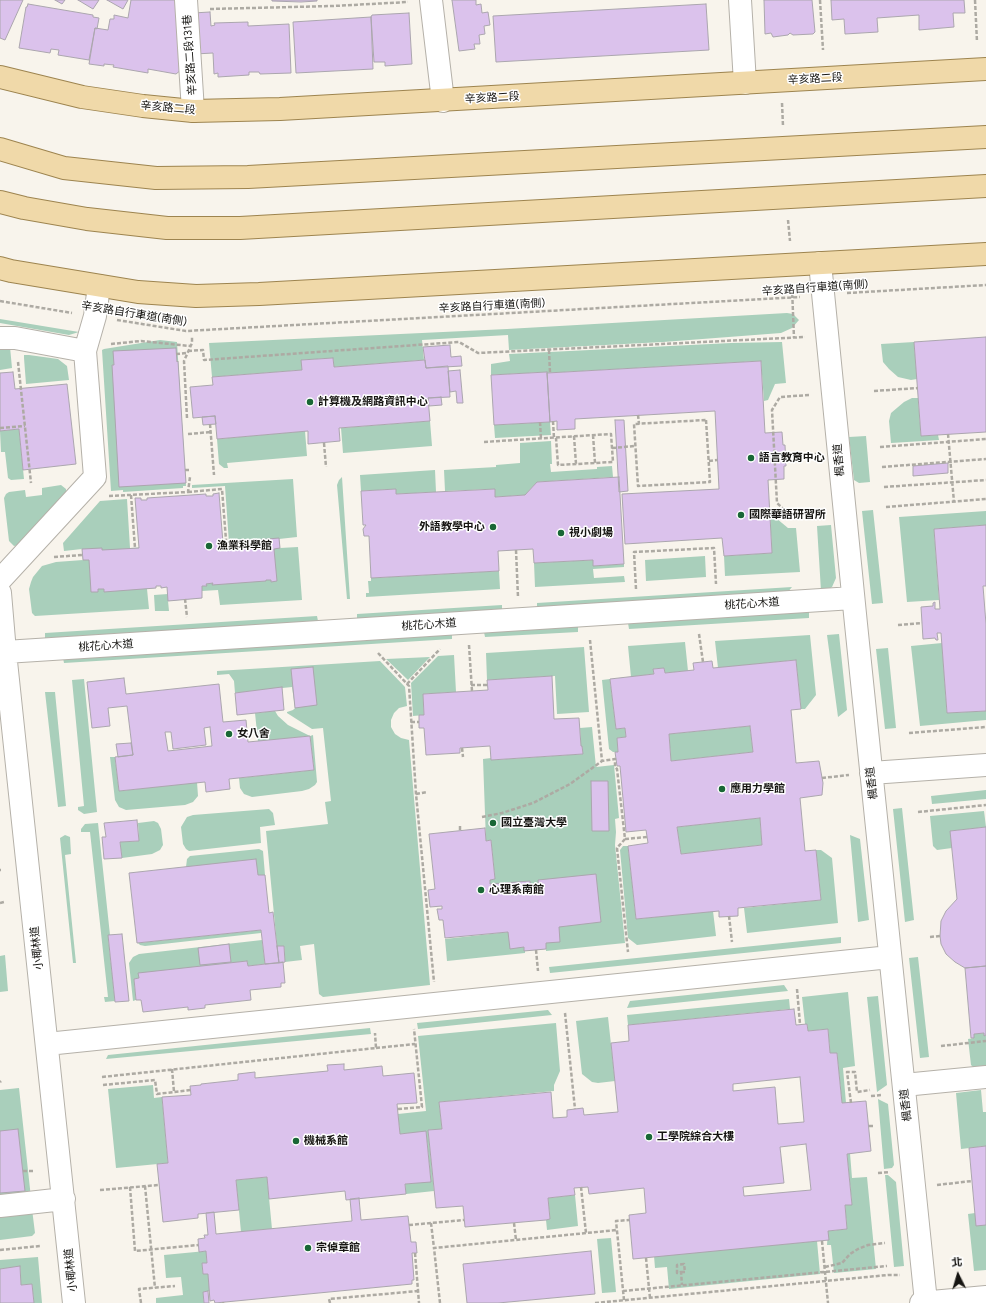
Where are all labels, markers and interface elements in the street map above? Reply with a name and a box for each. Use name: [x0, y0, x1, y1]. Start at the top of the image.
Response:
street label: 辛亥路二段131巷: [181, 14, 199, 96]
street label: 辛亥路二段: [787, 71, 843, 87]
street label: 辛亥路二段: [464, 90, 520, 106]
street label: 辛亥路二段: [140, 99, 196, 117]
street label: 辛亥路自行車道(南側): [761, 278, 869, 298]
street label: 辛亥路自行車道(南側): [438, 297, 546, 315]
street label: 辛亥路自行車道(南側): [80, 299, 188, 329]
place label: 計算機及網路資訊中心: [318, 395, 428, 409]
marker: 計算機及網路資訊中心: [305, 397, 315, 407]
street label: 楓香道: [831, 443, 847, 477]
place label: 語言教育中心: [759, 451, 825, 465]
marker: 語言教育中心: [746, 453, 756, 463]
place label: 國際華語研習所: [749, 508, 826, 522]
marker: 國際華語研習所: [736, 510, 746, 520]
place label: 外語教學中心: [419, 520, 485, 534]
marker: 外語教學中心: [488, 522, 498, 532]
place label: 視小劇場: [569, 526, 613, 540]
marker: 視小劇場: [556, 528, 566, 538]
place label: 漁業科學館: [217, 539, 272, 553]
marker: 漁業科學館: [204, 541, 214, 551]
street label: 桃花心木道: [724, 595, 780, 613]
street label: 桃花心木道: [401, 616, 457, 634]
street label: 桃花心木道: [78, 637, 134, 655]
place label: 女八舍: [237, 727, 270, 741]
marker: 女八舍: [224, 729, 234, 739]
street label: 楓香道: [864, 766, 880, 800]
place label: 應用力學館: [730, 782, 785, 796]
marker: 應用力學館: [717, 784, 727, 794]
place label: 國立臺灣大學: [501, 816, 567, 830]
marker: 國立臺灣大學: [488, 818, 498, 828]
place label: 心理系南館: [489, 883, 544, 897]
marker: 心理系南館: [476, 885, 486, 895]
street label: 小椰林道: [28, 925, 46, 971]
street label: 楓香道: [898, 1088, 914, 1122]
place label: 工學院綜合大樓: [657, 1130, 734, 1144]
marker: 工學院綜合大樓: [644, 1132, 654, 1142]
place label: 機械系館: [304, 1134, 348, 1148]
marker: 機械系館: [291, 1136, 301, 1146]
place label: 宗倬章館: [316, 1241, 360, 1255]
marker: 宗倬章館: [303, 1243, 313, 1253]
street label: 小椰林道: [62, 1247, 80, 1293]
north arrow: [938, 1255, 978, 1295]
text: 北: [951, 1256, 963, 1270]

